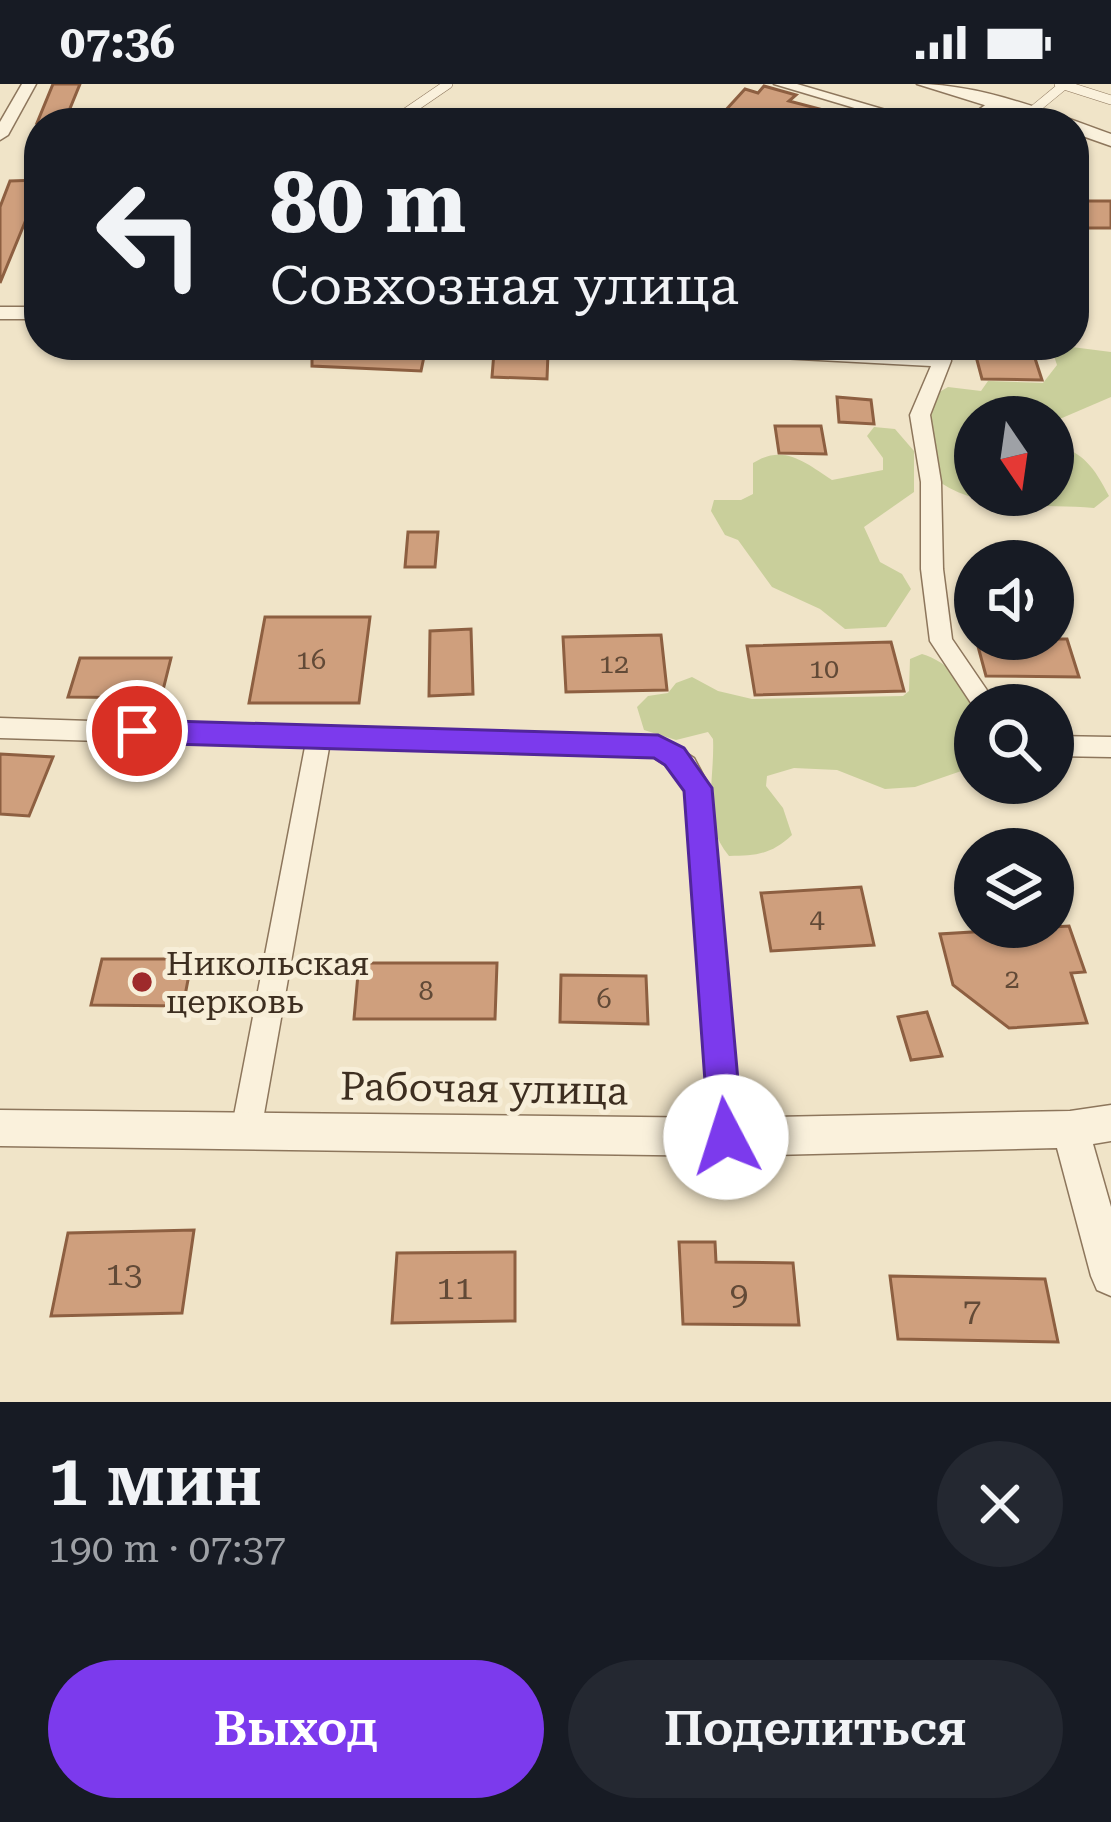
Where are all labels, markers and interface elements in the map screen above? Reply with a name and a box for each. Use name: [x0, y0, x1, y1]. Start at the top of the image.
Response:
text: 07:36: [60, 16, 175, 69]
text: 80 m: [270, 154, 466, 252]
icon: left: [72, 156, 228, 312]
text: Совхозная улица: [270, 254, 739, 317]
north arrow: [954, 396, 1074, 516]
map controls: [954, 396, 1074, 948]
button: sound: [954, 540, 1074, 660]
house number: 16: [296, 644, 326, 676]
house number: 12: [599, 648, 629, 680]
house number: 10: [809, 653, 839, 685]
pin: [86, 680, 188, 782]
button: search: [954, 684, 1074, 804]
icon: arrive: [104, 698, 170, 764]
button: layers: [954, 828, 1074, 948]
house number: 4: [809, 903, 825, 935]
place label: Никольская церковь: [166, 944, 369, 1021]
house number: 2: [1004, 963, 1020, 995]
marker: Никольская церковь: [129, 969, 155, 995]
house number: 8: [418, 975, 434, 1007]
house number: 6: [596, 983, 612, 1015]
street label: Рабочая улица: [339, 1063, 629, 1115]
position arrow: [663, 1074, 789, 1200]
house number: 13: [106, 1254, 142, 1293]
house number: 11: [437, 1268, 473, 1307]
house number: 9: [730, 1274, 748, 1313]
house number: 7: [963, 1290, 981, 1329]
text: 1 мин: [48, 1438, 262, 1523]
button: close: [937, 1441, 1063, 1567]
text: 190 m · 07:37: [48, 1526, 286, 1572]
button: Выход: [48, 1660, 544, 1798]
button: Поделиться: [568, 1660, 1063, 1798]

